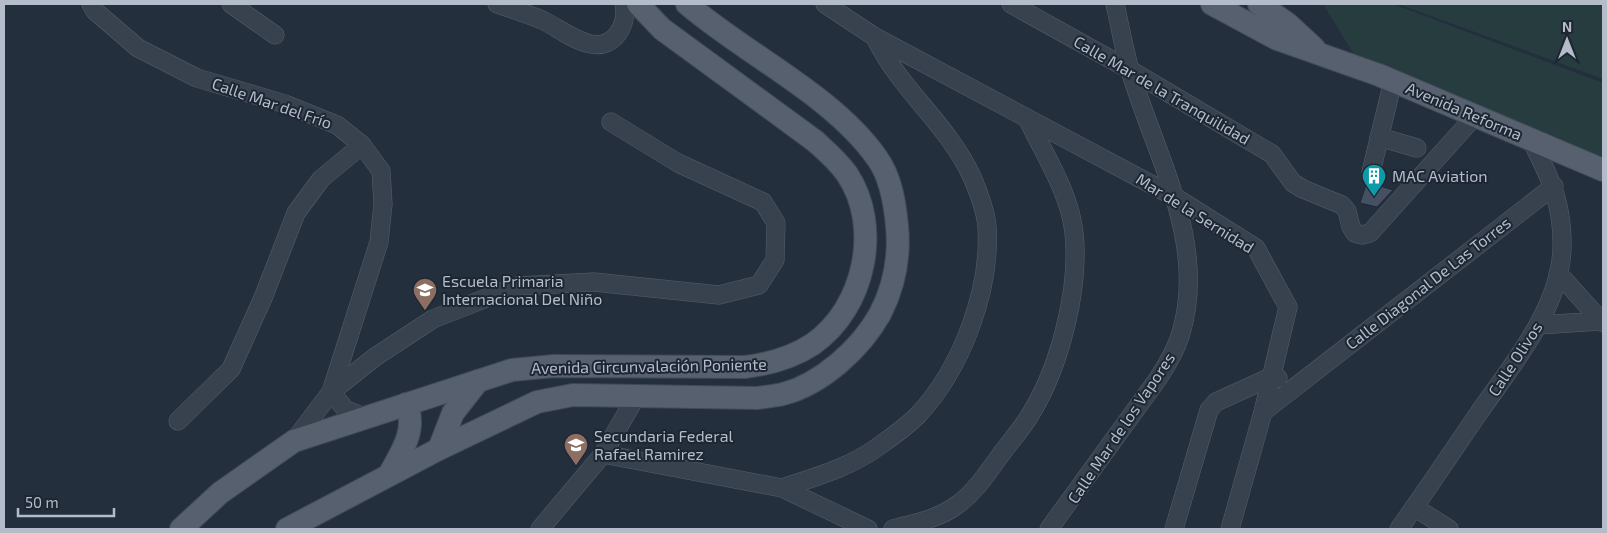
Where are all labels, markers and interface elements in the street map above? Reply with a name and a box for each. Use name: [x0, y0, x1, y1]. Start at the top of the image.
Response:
north arrow: [1542, 15, 1592, 65]
text: N: [1562, 18, 1572, 35]
street label: Calle Mar de la Tranquilidad: [1071, 31, 1254, 148]
street label: Calle Mar del Frío: [210, 73, 335, 132]
street label: Avenida Reforma: [1403, 78, 1525, 144]
building icon: MAC Aviation: [1361, 163, 1387, 197]
place label: MAC Aviation: [1392, 166, 1488, 185]
street label: Mar de la Sernidad: [1133, 169, 1258, 256]
street label: Calle Diagonal De Las Torres: [1341, 212, 1514, 353]
place label: Escuela Primaria Internacional Del Niño: [442, 271, 602, 308]
school or university icon: Escuela Primaria Internacional Del Niño: [412, 277, 438, 311]
street label: Calle Olivos: [1484, 318, 1546, 399]
street label: Calle Mar de los Vapores: [1063, 349, 1178, 507]
street label: Avenida Circunvalación Poniente: [531, 354, 767, 377]
place label: Secundaria Federal Rafael Ramirez: [594, 426, 733, 463]
school or university icon: Secundaria Federal Rafael Ramirez: [563, 432, 589, 466]
scale bar: [18, 486, 114, 518]
text: 50 m: [25, 493, 59, 511]

